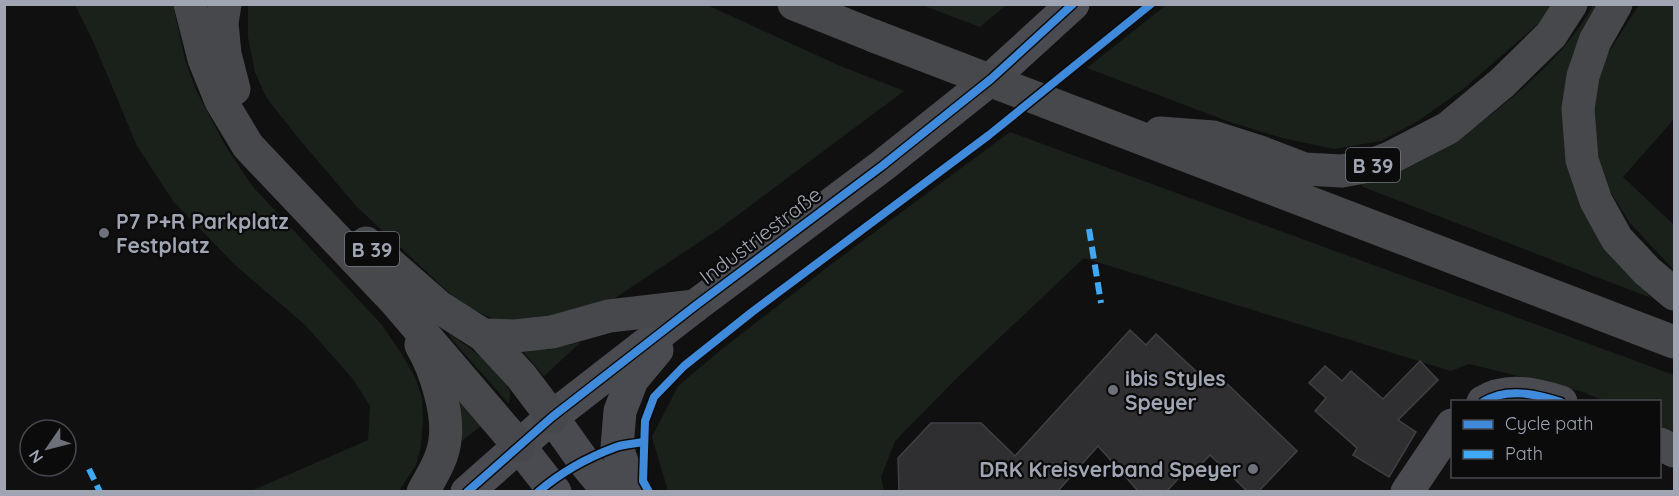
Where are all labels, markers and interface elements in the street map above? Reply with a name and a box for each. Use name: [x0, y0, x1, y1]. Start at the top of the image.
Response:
road number: B 39: [1346, 148, 1400, 182]
street label: Industriestraße: [694, 181, 826, 289]
place label: P7 P+R Parkplatz Festplatz: [116, 208, 289, 258]
marker: P7 P+R Parkplatz Festplatz: [97, 226, 111, 240]
road number: B 39: [345, 232, 399, 266]
place label: ibis Styles Speyer: [1125, 365, 1226, 415]
marker: ibis Styles Speyer: [1106, 383, 1120, 397]
legend: [1451, 400, 1661, 478]
text: Cycle path: [1505, 412, 1593, 435]
north arrow: [18, 418, 78, 478]
text: Path: [1505, 442, 1543, 465]
text: N: [24, 446, 47, 467]
place label: DRK Kreisverband Speyer: [979, 456, 1241, 482]
marker: DRK Kreisverband Speyer: [1246, 462, 1260, 476]

